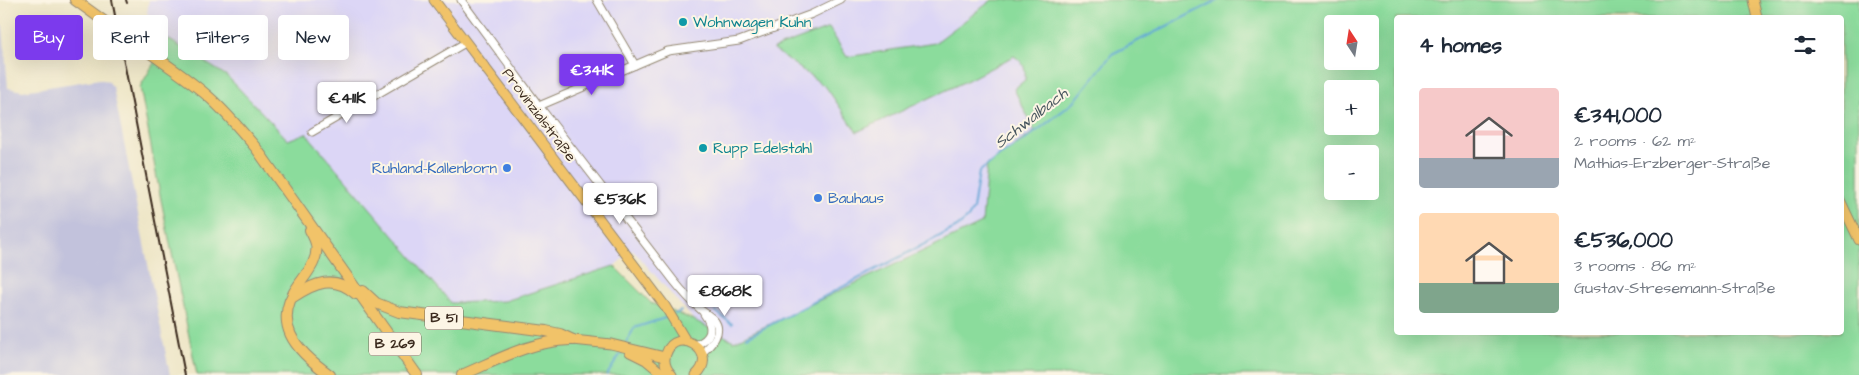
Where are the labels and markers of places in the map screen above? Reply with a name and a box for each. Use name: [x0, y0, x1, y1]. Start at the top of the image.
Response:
place label: Wohnwagen Kuhn: [693, 12, 812, 34]
marker: Wohnwagen Kuhn: [677, 16, 689, 28]
pin: €341K: [557, 54, 627, 96]
pin: €411K: [312, 82, 382, 124]
place label: Rupp Edelstahl: [713, 138, 812, 159]
marker: Rupp Edelstahl: [697, 142, 709, 154]
place label: Ruhland-Kallenborn: [372, 158, 497, 179]
marker: Ruhland-Kallenborn: [501, 162, 513, 174]
pin: €536K: [585, 182, 655, 225]
place label: Bauhaus: [828, 188, 885, 209]
marker: Bauhaus: [812, 192, 824, 204]
pin: €868K: [690, 274, 760, 317]

